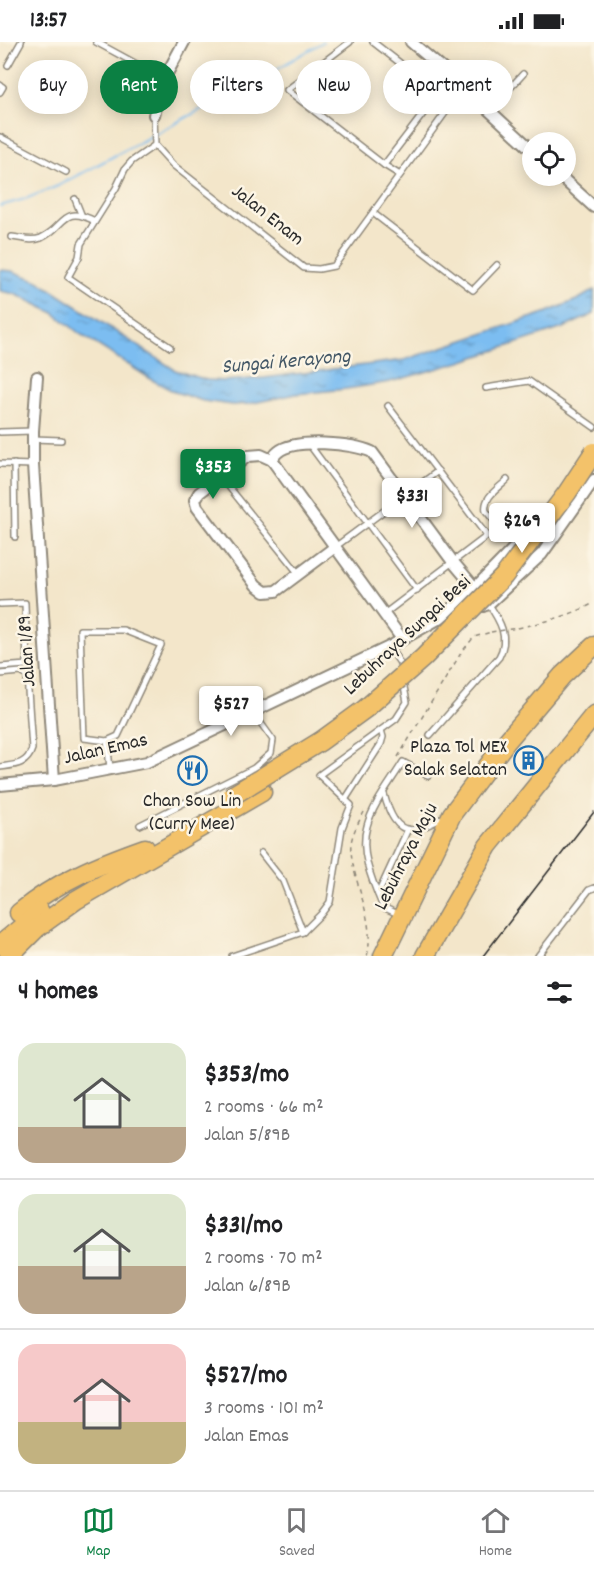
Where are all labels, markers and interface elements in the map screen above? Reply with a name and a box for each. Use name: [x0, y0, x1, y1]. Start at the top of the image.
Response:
text: 13:57: [30, 6, 67, 37]
chip: Buy: [18, 60, 88, 114]
chip: Rent: [100, 60, 178, 114]
chip: Filters: [190, 60, 284, 114]
chip: New: [296, 60, 371, 114]
chip: Apartment: [383, 60, 513, 114]
map controls: [522, 132, 576, 186]
button: locate: [522, 132, 576, 186]
street label: Jalan Enam: [224, 178, 310, 254]
water label: Sungai Kerayong: [220, 342, 352, 384]
pin: $353: [177, 449, 249, 500]
text: $353: [194, 454, 232, 482]
pin: $331: [376, 478, 448, 529]
text: $331: [396, 483, 428, 511]
pin: $269: [486, 503, 558, 554]
text: $269: [503, 508, 541, 536]
street label: Lebuhraya Sungai Besi: [338, 569, 478, 703]
street label: Jalan 1/89: [12, 614, 44, 688]
pin: $527: [195, 686, 267, 737]
text: $527: [213, 691, 249, 719]
street label: Jalan Emas: [61, 727, 151, 773]
place label: Plaza Tol MEX Salak Selatan: [404, 734, 507, 785]
building icon: Plaza Tol MEX Salak Selatan: [512, 744, 544, 776]
restaurant icon: Chan Sow Lin (Curry Mee): [176, 755, 208, 787]
place label: Chan Sow Lin (Curry Mee): [143, 788, 241, 839]
street label: Lebuhraya Maju: [368, 798, 446, 916]
text: 4 homes: [18, 974, 98, 1011]
icon: filters: [543, 976, 576, 1009]
text: $353/mo: [204, 1057, 289, 1094]
icon: home: [66, 1067, 138, 1139]
text: 2 rooms · 66 m²: [204, 1094, 324, 1122]
text: Jalan 5/89B: [204, 1122, 290, 1150]
text: $331/mo: [204, 1208, 283, 1245]
icon: home: [66, 1218, 138, 1290]
text: 2 rooms · 70 m²: [204, 1245, 323, 1273]
text: Jalan 6/89B: [204, 1273, 291, 1301]
text: $527/mo: [204, 1358, 287, 1395]
icon: home: [66, 1368, 138, 1440]
text: 3 rooms · 101 m²: [204, 1395, 324, 1423]
text: Jalan Emas: [204, 1423, 289, 1451]
tab: Map: [82, 1504, 115, 1563]
tab: Saved: [279, 1504, 315, 1563]
tab: Home: [479, 1504, 512, 1563]

